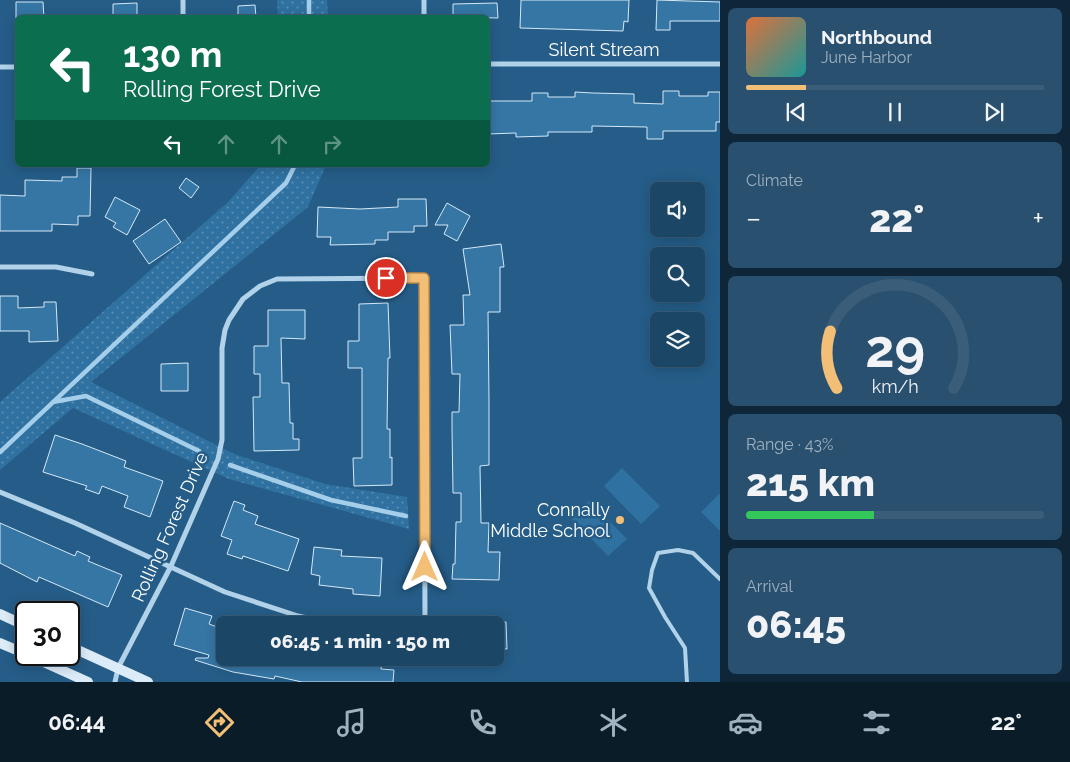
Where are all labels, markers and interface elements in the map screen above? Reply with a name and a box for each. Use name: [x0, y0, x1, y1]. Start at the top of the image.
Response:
text: Northbound: [821, 26, 932, 48]
text: 130 m: [123, 34, 222, 75]
icon: left: [40, 35, 105, 100]
street label: Silent Stream: [548, 39, 660, 60]
text: June Harbor: [821, 48, 912, 67]
text: Rolling Forest Drive: [123, 76, 321, 102]
icon: previous: [782, 98, 810, 126]
icon: pause: [881, 98, 909, 126]
icon: next: [980, 98, 1008, 126]
icon: left: [159, 130, 187, 158]
icon: ahead: [212, 130, 240, 158]
icon: ahead: [265, 130, 293, 158]
icon: right: [318, 130, 346, 158]
text: Climate: [746, 171, 803, 190]
map controls: [650, 182, 705, 367]
button: sound: [650, 182, 705, 237]
text: 22°: [869, 196, 924, 241]
text: −: [746, 202, 761, 235]
text: +: [1032, 202, 1044, 235]
button: search: [650, 247, 705, 302]
pin: [365, 257, 407, 299]
icon: arrive: [372, 264, 400, 292]
button: layers: [650, 312, 705, 367]
text: 29: [865, 318, 925, 379]
text: km/h: [871, 376, 919, 397]
text: Range · 43%: [746, 435, 834, 454]
street label: Rolling Forest Drive: [127, 448, 212, 605]
text: 215 km: [746, 460, 875, 505]
place label: Connally Middle School: [490, 499, 610, 541]
marker: Connally Middle School: [614, 514, 626, 526]
position arrow: [398, 540, 450, 592]
text: Arrival: [746, 577, 793, 596]
speed limit sign: 30: [15, 601, 80, 666]
text: 06:45: [746, 602, 846, 647]
text: 06:45 · 1 min · 150 m: [270, 630, 450, 652]
icon: directions: [202, 705, 237, 740]
icon: music: [334, 705, 369, 740]
icon: phone: [465, 705, 500, 740]
icon: climate: [596, 705, 631, 740]
icon: car: [728, 705, 763, 740]
icon: filters: [859, 705, 894, 740]
text: 06:44: [48, 709, 106, 735]
text: 22°: [991, 709, 1022, 735]

